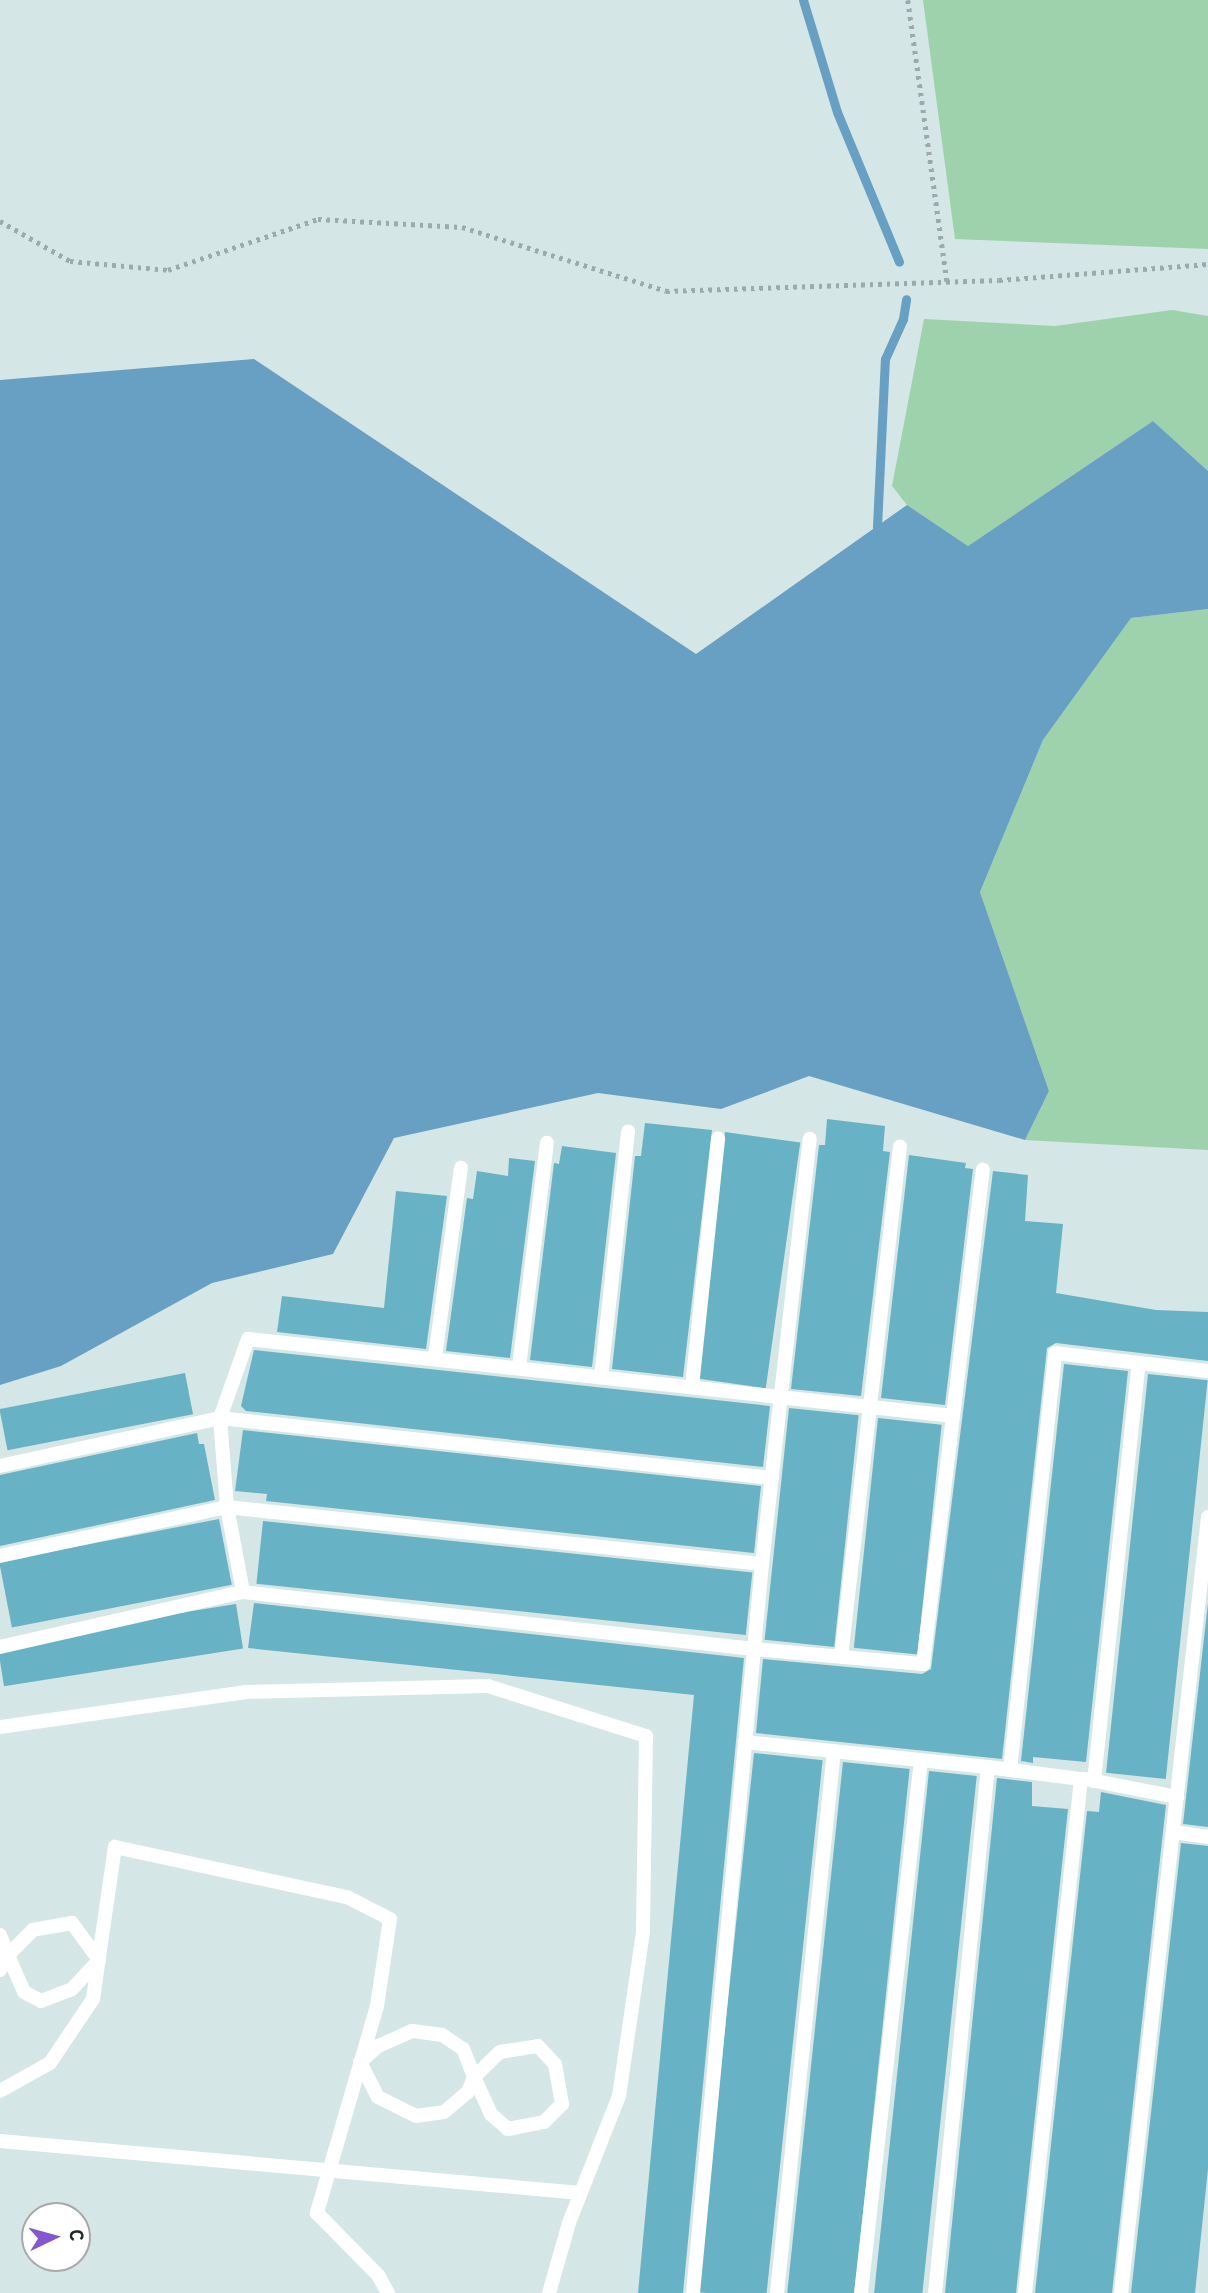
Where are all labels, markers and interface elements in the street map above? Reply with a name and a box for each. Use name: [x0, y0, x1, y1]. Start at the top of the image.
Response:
north arrow: [21, 2202, 91, 2272]
text: С: [62, 2228, 87, 2242]

